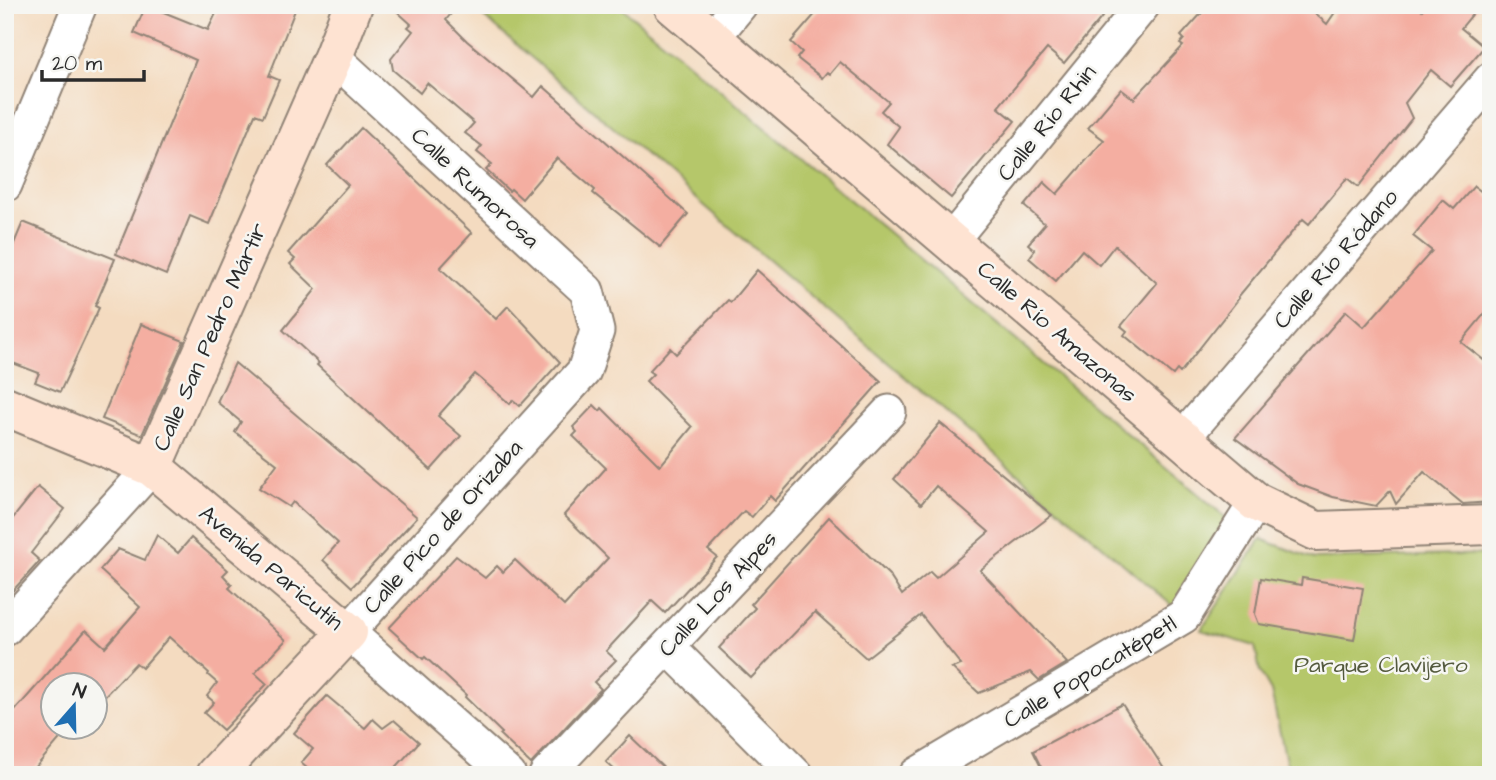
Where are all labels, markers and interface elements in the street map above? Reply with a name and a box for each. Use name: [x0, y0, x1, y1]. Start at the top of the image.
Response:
scale bar: [42, 38, 144, 82]
text: 20 m: [52, 49, 103, 78]
street label: Calle Río Rhin: [990, 58, 1104, 188]
street label: Calle Rumorosa: [404, 120, 546, 256]
street label: Calle Río Ródano: [1266, 182, 1406, 336]
street label: Calle San Pedro Mártir: [145, 218, 275, 456]
street label: Calle Río Amazonas: [970, 254, 1144, 410]
street label: Calle Pico de Orizaba: [356, 433, 530, 621]
street label: Avenida Paricutín: [192, 498, 350, 638]
street label: Calle Los Alpes: [651, 524, 785, 664]
street label: Calle Popocatépetl: [998, 608, 1182, 736]
park label: Parque Clavijero: [1294, 649, 1468, 681]
north arrow: [38, 672, 108, 742]
text: N: [69, 677, 90, 706]

